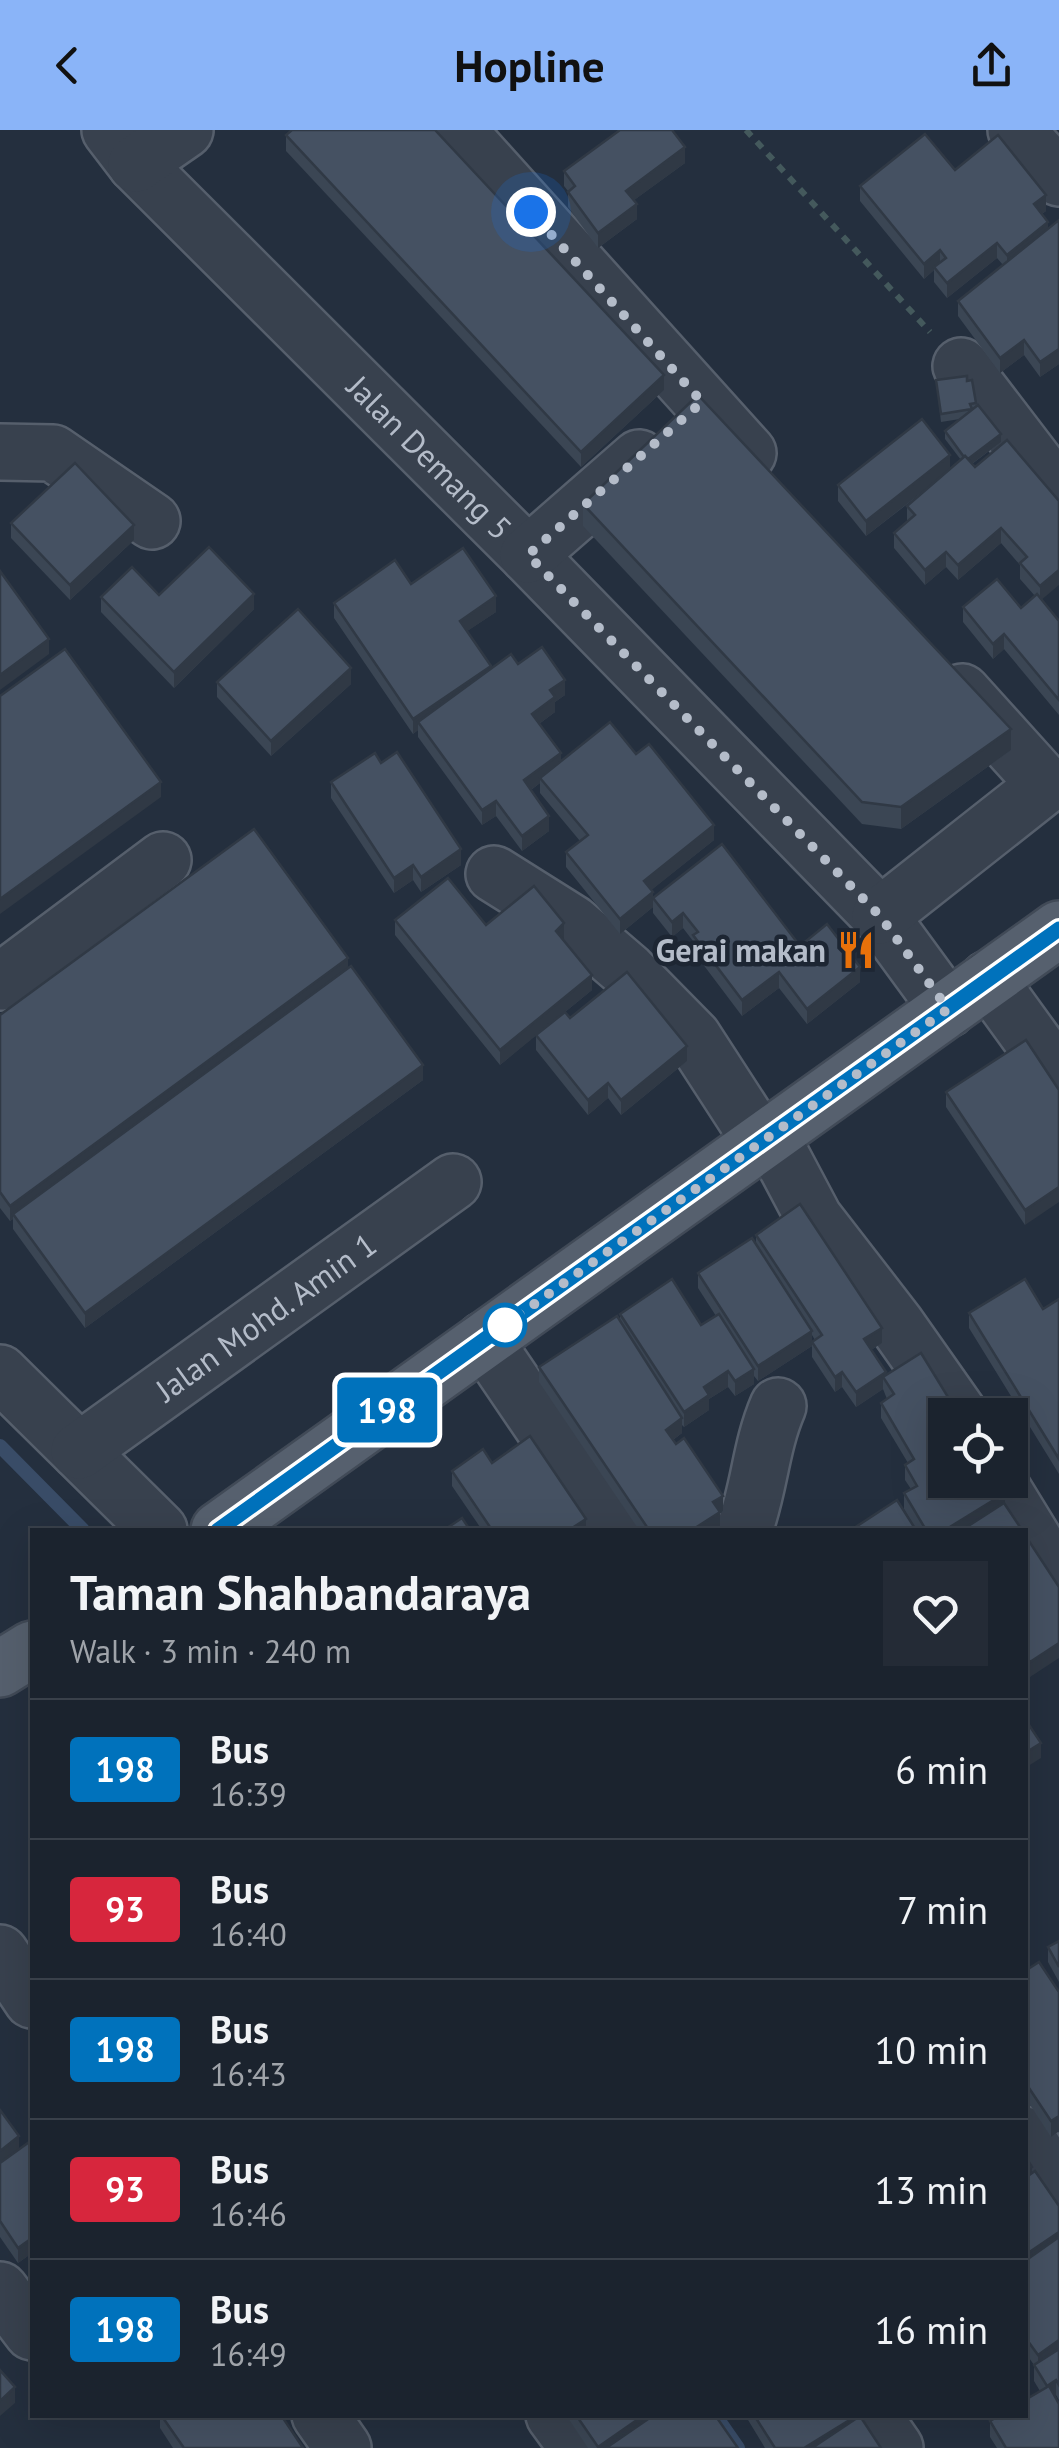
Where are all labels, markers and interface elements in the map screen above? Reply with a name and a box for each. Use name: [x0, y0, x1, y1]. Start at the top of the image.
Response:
text: Hopline: [454, 36, 605, 94]
icon: back: [40, 38, 95, 93]
icon: share: [964, 38, 1019, 93]
your location: [506, 187, 556, 237]
street label: Jalan Demang 5: [337, 365, 521, 548]
place label: Gerai makan: [656, 929, 826, 971]
restaurant icon: Gerai makan: [835, 929, 877, 971]
street label: Jalan Mohd. Amin 1: [145, 1223, 384, 1412]
unlabelled marker: [484, 1304, 526, 1346]
line badge: 198: [330, 1378, 444, 1442]
text: 198: [357, 1387, 417, 1433]
map controls: [928, 1398, 1028, 1498]
button: locate: [928, 1398, 1028, 1498]
text: Taman Shahbandaraya: [70, 1561, 531, 1623]
button: heart: [883, 1561, 988, 1666]
text: Walk · 3 min · 240 m: [70, 1630, 351, 1672]
text: Bus: [210, 1724, 269, 1773]
text: 6 min: [895, 1745, 988, 1794]
text: 198: [95, 1746, 155, 1792]
text: 16:39: [210, 1773, 287, 1815]
text: Bus: [210, 1864, 269, 1913]
text: 7 min: [897, 1885, 988, 1934]
text: 93: [105, 1886, 145, 1932]
text: 16:40: [210, 1913, 287, 1955]
text: Bus: [210, 2004, 269, 2053]
text: 10 min: [875, 2025, 988, 2074]
text: 198: [95, 2026, 155, 2072]
text: 16:43: [210, 2053, 287, 2095]
text: Bus: [210, 2144, 269, 2193]
text: 13 min: [875, 2165, 988, 2214]
text: 93: [105, 2166, 145, 2212]
text: 16:46: [210, 2193, 287, 2235]
text: Bus: [210, 2284, 269, 2333]
text: 16 min: [875, 2305, 988, 2354]
text: 198: [95, 2306, 155, 2352]
text: 16:49: [210, 2333, 287, 2375]

